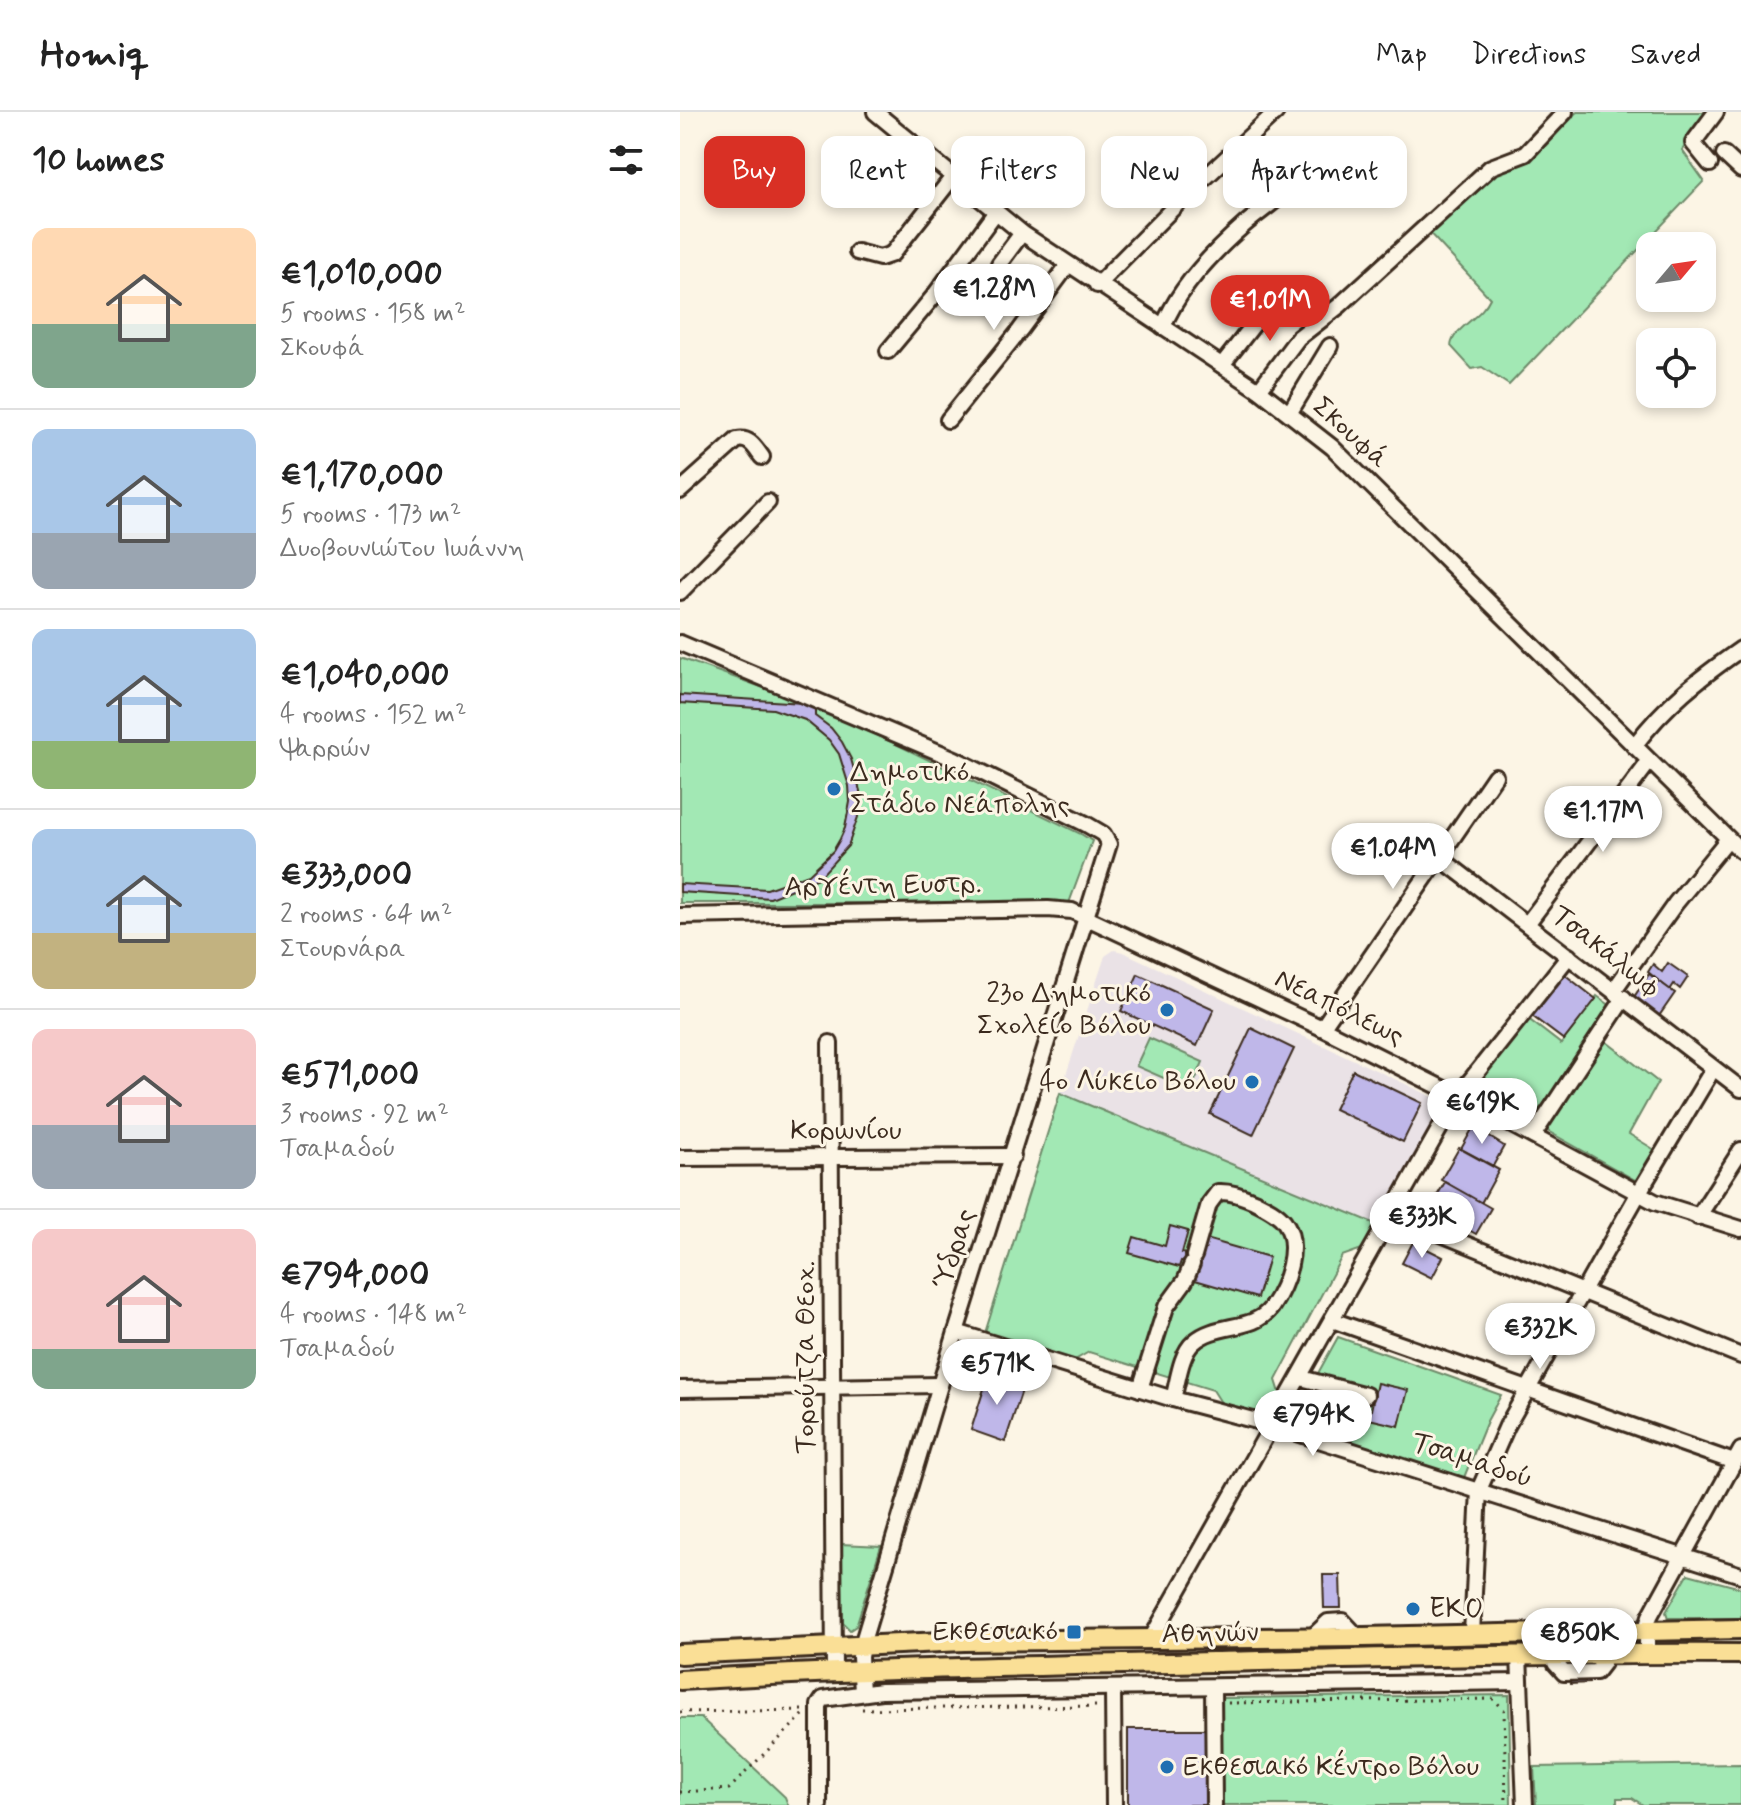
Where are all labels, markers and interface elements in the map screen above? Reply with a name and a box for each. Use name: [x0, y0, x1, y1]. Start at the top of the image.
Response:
text: Homiq: [40, 31, 149, 80]
text: Map: [1376, 37, 1427, 74]
text: Directions: [1471, 37, 1586, 74]
text: Saved: [1630, 37, 1701, 74]
chip: Buy: [704, 136, 805, 208]
chip: Rent: [821, 136, 935, 208]
chip: Filters: [951, 136, 1085, 208]
chip: New: [1101, 136, 1207, 208]
chip: Apartment: [1223, 136, 1407, 208]
text: 10 homes: [32, 138, 165, 183]
icon: filters: [604, 138, 648, 182]
north arrow: [1636, 232, 1716, 312]
map controls: [1636, 232, 1716, 408]
text: €1,010,000: [280, 252, 443, 297]
icon: home: [96, 260, 192, 356]
pin: €1.28M: [929, 264, 1059, 332]
text: €1.28M: [952, 273, 1036, 307]
pin: €1.01M: [1205, 275, 1335, 343]
text: €1.01M: [1229, 284, 1311, 318]
text: 5 rooms · 158 m²: [280, 297, 466, 331]
button: locate: [1636, 328, 1716, 408]
text: Σκουφά: [280, 331, 364, 365]
street label: Σκουφά: [1304, 389, 1396, 477]
text: €1,170,000: [280, 453, 444, 498]
icon: home: [96, 461, 192, 557]
text: 5 rooms · 173 m²: [280, 498, 461, 532]
text: Δυοβουνιώτου Ιωάννη: [280, 532, 525, 566]
text: €1,040,000: [280, 653, 450, 698]
icon: home: [96, 661, 192, 757]
text: 4 rooms · 152 m²: [280, 698, 467, 732]
text: Ψαρρών: [280, 732, 370, 766]
place label: Δημοτικό Στάδιο Νεάπολης: [850, 755, 1070, 824]
marker: Δημοτικό Στάδιο Νεάπολης: [825, 780, 843, 798]
pin: €1.17M: [1538, 786, 1668, 854]
text: €1.17M: [1562, 795, 1644, 829]
pin: €1.04M: [1328, 823, 1458, 891]
text: €1.04M: [1349, 832, 1437, 866]
text: €333,000: [280, 853, 412, 898]
icon: home: [96, 861, 192, 957]
street label: Αργέντη Ευστρ.: [784, 866, 982, 906]
street label: Τσακάλωφ: [1543, 897, 1669, 1007]
text: 2 rooms · 64 m²: [280, 898, 452, 932]
text: Στουρνάρα: [280, 932, 406, 966]
street label: Νεαπόλεως: [1268, 961, 1410, 1055]
place label: 23ο Δημοτικό Σχολείο Βόλου: [977, 976, 1151, 1045]
marker: 23ο Δημοτικό Σχολείο Βόλου: [1158, 1001, 1176, 1019]
text: €571,000: [280, 1053, 419, 1098]
icon: home: [96, 1061, 192, 1157]
place label: 4ο Λύκειο Βόλου: [1039, 1064, 1236, 1101]
marker: 4ο Λύκειο Βόλου: [1243, 1073, 1261, 1091]
pin: €619K: [1426, 1078, 1538, 1146]
text: €619K: [1445, 1087, 1519, 1121]
text: 3 rooms · 92 m²: [280, 1098, 449, 1132]
street label: Κορωνίου: [790, 1113, 902, 1150]
text: Τσαμαδού: [280, 1132, 396, 1166]
pin: €333K: [1366, 1192, 1478, 1260]
text: €333K: [1388, 1201, 1456, 1235]
street label: Ύδρας: [925, 1204, 985, 1294]
text: €794,000: [280, 1253, 430, 1298]
icon: home: [96, 1261, 192, 1357]
street label: Τορούτζα Θεοχ.: [788, 1261, 825, 1453]
text: 4 rooms · 148 m²: [280, 1298, 467, 1332]
pin: €332K: [1484, 1303, 1596, 1371]
text: €332K: [1503, 1312, 1577, 1346]
text: Τσαμαδού: [280, 1332, 396, 1366]
pin: €571K: [941, 1339, 1053, 1407]
text: €571K: [960, 1348, 1034, 1382]
pin: €794K: [1257, 1390, 1369, 1458]
text: €794K: [1272, 1399, 1354, 1433]
street label: Τσαμαδού: [1407, 1424, 1537, 1498]
place label: EKO: [1429, 1591, 1483, 1628]
marker: EKO: [1404, 1600, 1422, 1618]
pin: €850K: [1523, 1608, 1635, 1676]
place label: Εκθεσιακό: [933, 1614, 1058, 1651]
street label: Αθηνών: [1161, 1615, 1259, 1653]
text: €850K: [1539, 1617, 1619, 1651]
marker: Εκθεσιακό: [1065, 1623, 1083, 1641]
place label: Εκθεσιακό Κέντρο Βόλου: [1183, 1749, 1479, 1786]
marker: Εκθεσιακό Κέντρο Βόλου: [1158, 1758, 1176, 1776]

